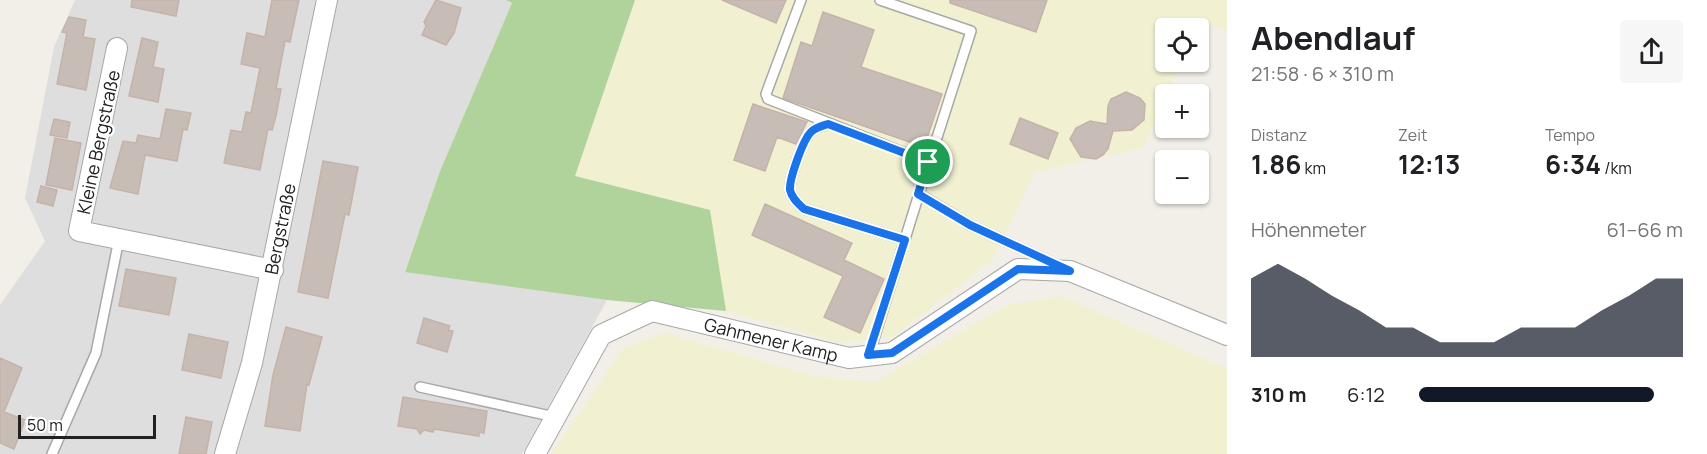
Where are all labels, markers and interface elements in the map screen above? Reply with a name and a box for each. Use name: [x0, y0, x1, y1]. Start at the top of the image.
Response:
text: Abendlauf: [1251, 15, 1415, 60]
map controls: [1155, 18, 1209, 204]
button: locate: [1155, 18, 1209, 72]
button: share: [1620, 20, 1683, 83]
text: 21:58 · 6 × 310 m: [1251, 60, 1394, 87]
street label: Kleine Bergstraße: [71, 68, 125, 216]
button: +: [1155, 84, 1209, 138]
text: Distanz: [1251, 124, 1307, 146]
text: Zeit: [1398, 124, 1427, 146]
text: Tempo: [1545, 124, 1595, 146]
pin: [902, 136, 953, 187]
icon: arrive: [911, 145, 944, 178]
text: 1.86: [1251, 146, 1301, 182]
text: 12:13: [1398, 146, 1460, 182]
text: 6:34: [1545, 146, 1601, 182]
button: −: [1155, 150, 1209, 204]
text: km: [1301, 157, 1326, 179]
text: /km: [1601, 157, 1632, 179]
street label: Bergstraße: [259, 181, 301, 276]
text: Höhenmeter: [1251, 216, 1367, 243]
text: 61–66 m: [1607, 216, 1683, 243]
street label: Gahmener Kamp: [702, 312, 841, 367]
text: 310 m: [1251, 381, 1307, 408]
text: 6:12: [1347, 381, 1385, 408]
scale bar: [18, 412, 156, 440]
text: 50 m: [27, 414, 63, 436]

